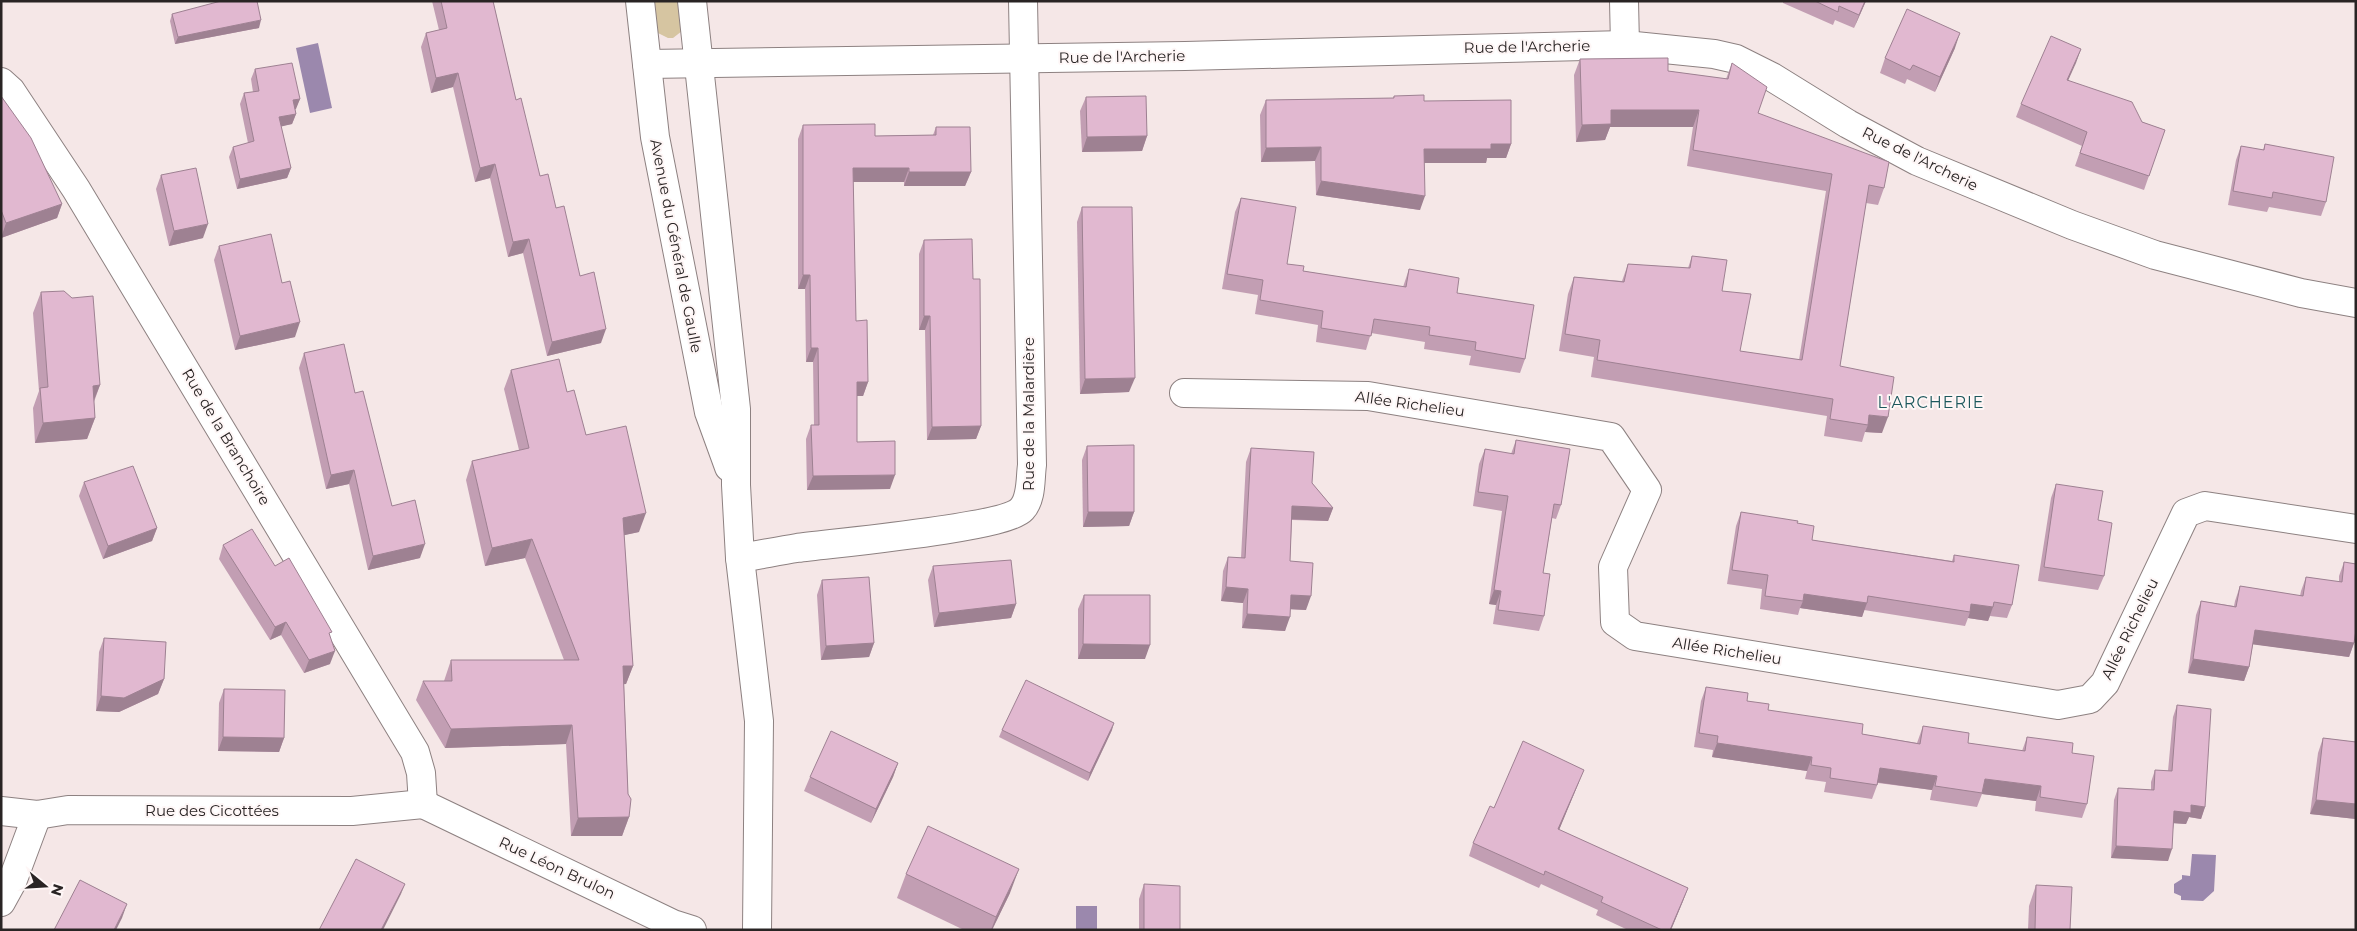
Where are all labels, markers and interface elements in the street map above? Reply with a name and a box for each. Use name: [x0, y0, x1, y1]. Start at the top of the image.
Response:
street label: Rue de l'Archerie: [1464, 36, 1590, 57]
street label: Rue de l'Archerie: [1059, 46, 1185, 67]
street label: Rue de l'Archerie: [1859, 122, 1981, 195]
street label: Avenue du Général de Gaulle: [646, 137, 707, 355]
street label: Rue de la Malardière: [1019, 337, 1038, 491]
street label: Rue de la Branchoire: [178, 365, 275, 509]
street label: Allée Richelieu: [1354, 386, 1466, 421]
district label: L'ARCHERIE: [1877, 393, 1985, 412]
street label: Allée Richelieu: [2097, 575, 2162, 683]
street label: Allée Richelieu: [1671, 632, 1783, 669]
street label: Rue des Cicottées: [145, 801, 279, 820]
street label: Rue Léon Brulon: [496, 832, 618, 903]
north arrow: [20, 861, 70, 911]
text: N: [47, 882, 68, 898]

